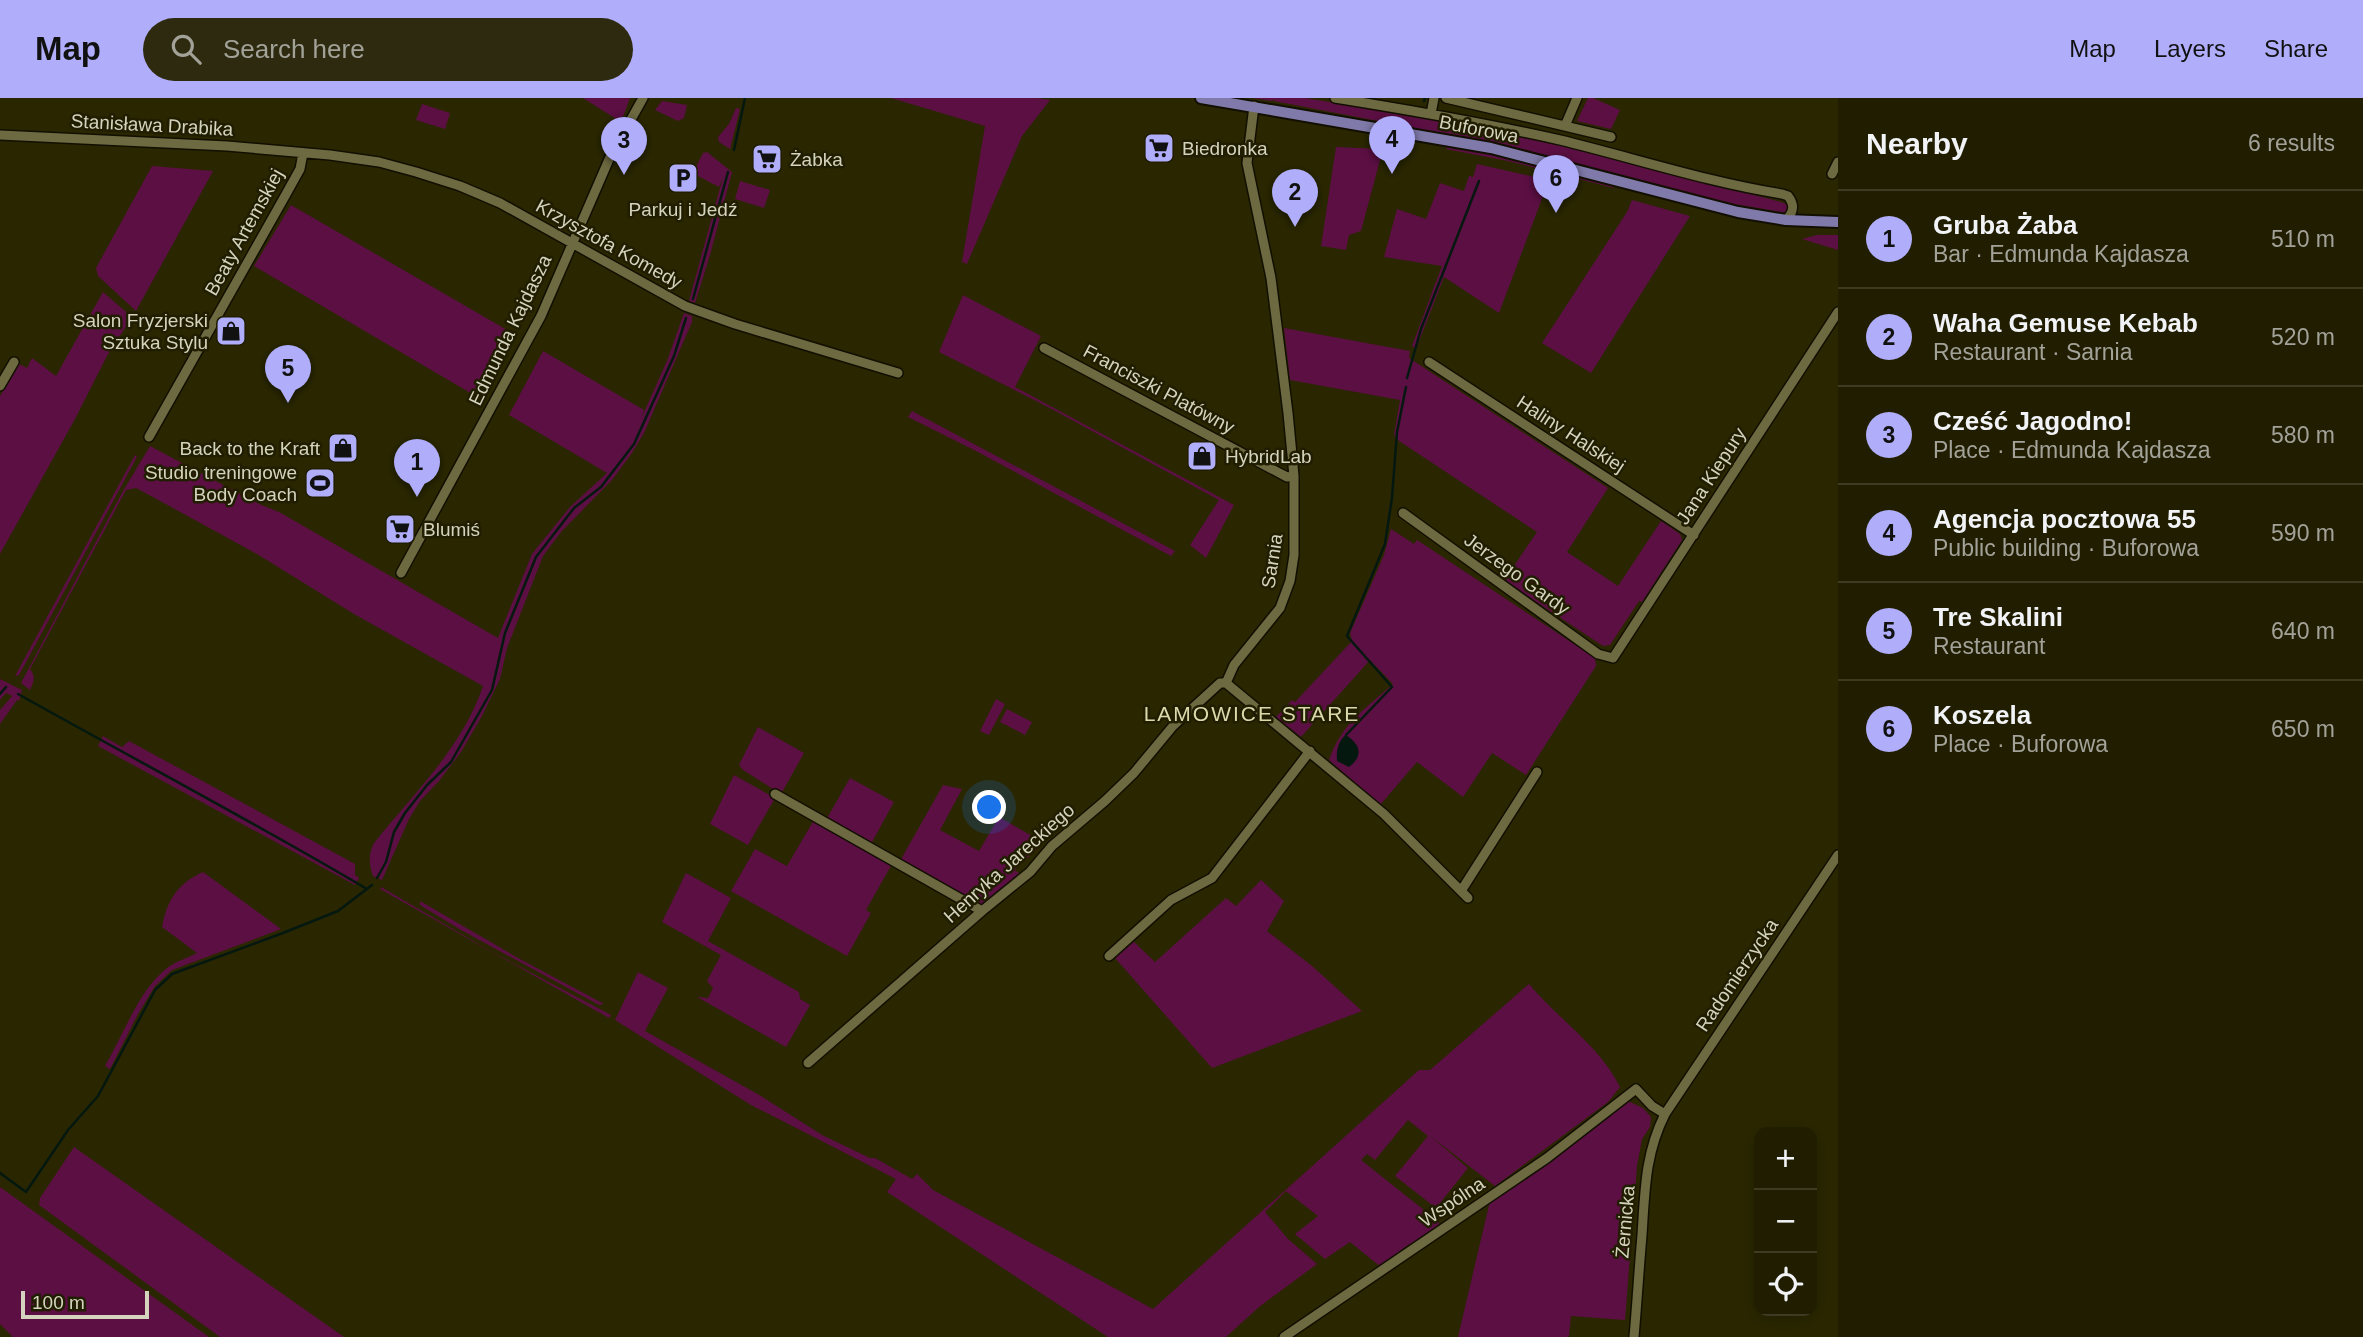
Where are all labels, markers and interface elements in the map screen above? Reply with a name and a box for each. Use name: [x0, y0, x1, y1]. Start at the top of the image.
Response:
search box: [143, 18, 633, 81]
text: Map: [35, 30, 101, 67]
icon: search: [167, 30, 205, 68]
text: Search here: [223, 34, 365, 64]
text: Map: [2069, 35, 2116, 62]
text: Layers: [2154, 35, 2226, 62]
text: Share: [2264, 35, 2328, 62]
street label: Stanisława Drabika: [70, 110, 234, 140]
street label: Buforowa: [1438, 111, 1521, 147]
pin: 4: [1369, 116, 1415, 174]
pin: 3: [601, 117, 647, 175]
text: Nearby: [1866, 127, 1968, 160]
text: 6 results: [2248, 130, 2335, 156]
supermarket icon: Biedronka: [1142, 131, 1176, 165]
place label: Biedronka: [1182, 138, 1268, 159]
supermarket icon: Żabka: [750, 142, 784, 176]
place label: Żabka: [790, 149, 843, 170]
pin: 6: [1533, 155, 1579, 213]
parking icon: Parkuj i Jedź: [666, 161, 700, 195]
street label: Beaty Artemskiej: [201, 165, 287, 299]
pin: 2: [1272, 169, 1318, 227]
street label: Krzysztofa Komedy: [532, 195, 686, 293]
place label: Parkuj i Jedź: [629, 199, 737, 220]
text: Gruba Żaba: [1933, 210, 2077, 240]
text: 1: [1883, 226, 1895, 252]
text: 510 m: [2271, 226, 2335, 252]
text: Bar · Edmunda Kajdasza: [1933, 241, 2189, 267]
street label: Edmunda Kajdasza: [464, 251, 556, 409]
text: Waha Gemuse Kebab: [1933, 308, 2198, 338]
place label: Salon Fryzjerski Sztuka Stylu: [73, 310, 208, 353]
shop icon: Salon Fryzjerski Sztuka Stylu: [214, 314, 248, 348]
text: 2: [1883, 324, 1895, 350]
text: 520 m: [2271, 324, 2335, 350]
text: Restaurant · Sarnia: [1933, 339, 2132, 365]
street label: Franciszki Platówny: [1080, 340, 1238, 438]
pin: 5: [265, 345, 311, 403]
street label: Haliny Halskiej: [1513, 391, 1629, 477]
text: Cześć Jagodno!: [1933, 406, 2132, 436]
text: 3: [1883, 422, 1895, 448]
text: 580 m: [2271, 422, 2335, 448]
street label: Jana Kiepury: [1672, 423, 1750, 528]
shop icon: Back to the Kraft: [326, 431, 360, 465]
text: Place · Edmunda Kajdasza: [1933, 437, 2210, 463]
place label: Back to the Kraft: [180, 438, 321, 459]
pin: 1: [394, 439, 440, 497]
shop icon: HybridLab: [1185, 439, 1219, 473]
place label: HybridLab: [1225, 446, 1312, 467]
place label: Studio treningowe Body Coach: [145, 462, 297, 505]
sports icon: Studio treningowe Body Coach: [303, 466, 337, 500]
text: Agencja pocztowa 55: [1933, 504, 2196, 534]
supermarket icon: Blumiś: [383, 512, 417, 546]
place label: Blumiś: [423, 519, 480, 540]
text: 4: [1883, 520, 1895, 546]
text: 590 m: [2271, 520, 2335, 546]
street label: Jerzego Gardy: [1460, 529, 1574, 619]
street label: Sarnia: [1257, 532, 1287, 590]
text: Public building · Buforowa: [1933, 535, 2199, 561]
text: Tre Skalini: [1933, 602, 2063, 632]
text: 5: [1883, 618, 1895, 644]
text: 640 m: [2271, 618, 2335, 644]
text: Restaurant: [1933, 633, 2046, 659]
text: Koszela: [1933, 700, 2031, 730]
district label: LAMOWICE STARE: [1144, 702, 1360, 725]
text: 6: [1883, 716, 1895, 742]
text: 650 m: [2271, 716, 2335, 742]
text: Place · Buforowa: [1933, 731, 2108, 757]
your location: [972, 790, 1006, 824]
street label: Henryka Jareckiego: [940, 799, 1078, 927]
street label: Radomierzycka: [1692, 914, 1783, 1035]
map controls: [1754, 1127, 1817, 1316]
button: +: [1754, 1127, 1817, 1190]
street label: Wspólna: [1415, 1172, 1489, 1231]
street label: Żernicka: [1611, 1184, 1639, 1259]
button: −: [1754, 1190, 1817, 1253]
button: locate: [1754, 1253, 1817, 1316]
scale bar: [21, 1288, 149, 1320]
text: 100 m: [32, 1292, 85, 1313]

